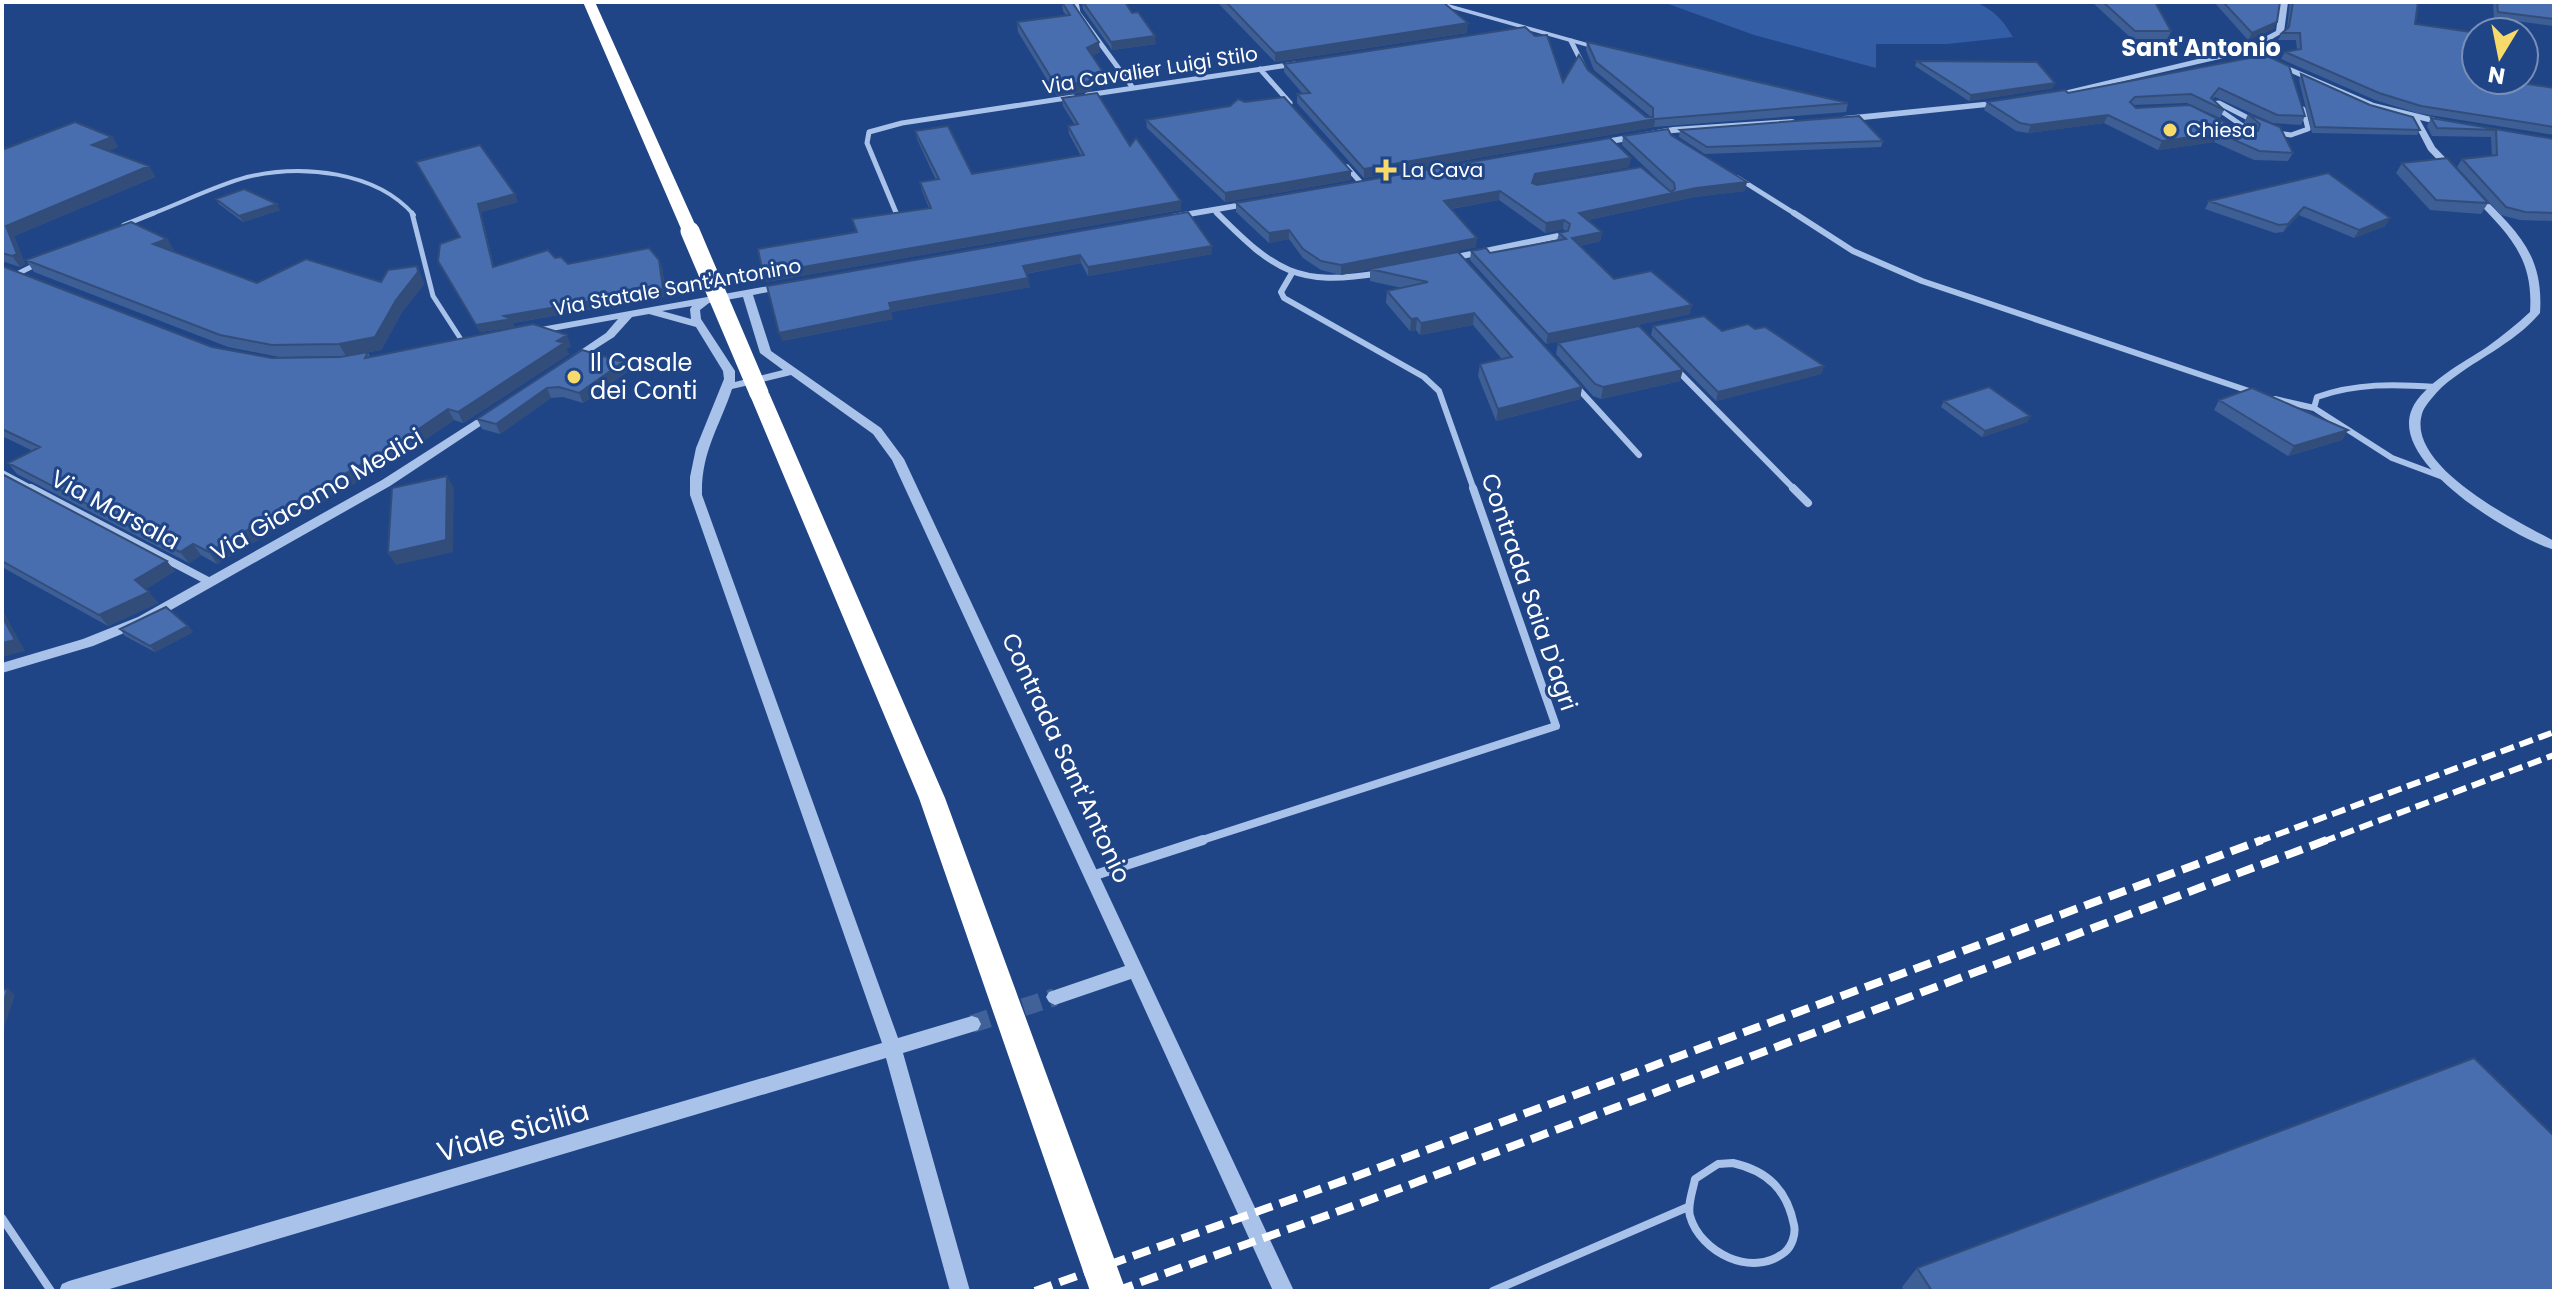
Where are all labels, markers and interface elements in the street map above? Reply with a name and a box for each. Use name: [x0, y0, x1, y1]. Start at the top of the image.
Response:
north arrow: [2460, 16, 2540, 96]
district label: Sant'Antonio: [2121, 31, 2281, 64]
street label: Via Cavalier Luigi Stilo: [1040, 39, 1260, 101]
text: N: [2486, 59, 2507, 92]
place label: Chiesa: [2186, 116, 2256, 144]
marker: Chiesa: [2161, 121, 2179, 139]
place label: La Cava: [1402, 156, 1483, 184]
marker: La Cava: [1377, 161, 1395, 179]
street label: Via Statale Sant'Antonino: [551, 251, 803, 323]
place label: Il Casale dei Conti: [590, 346, 697, 407]
marker: Il Casale dei Conti: [565, 368, 583, 386]
street label: Via Giacomo Medici: [205, 420, 429, 569]
street label: Via Marsala: [45, 462, 185, 557]
street label: Contrada Saia D'agri: [1473, 469, 1586, 715]
street label: Contrada Sant'Antonio: [994, 627, 1139, 888]
street label: Viale Sicilia: [433, 1091, 594, 1172]

